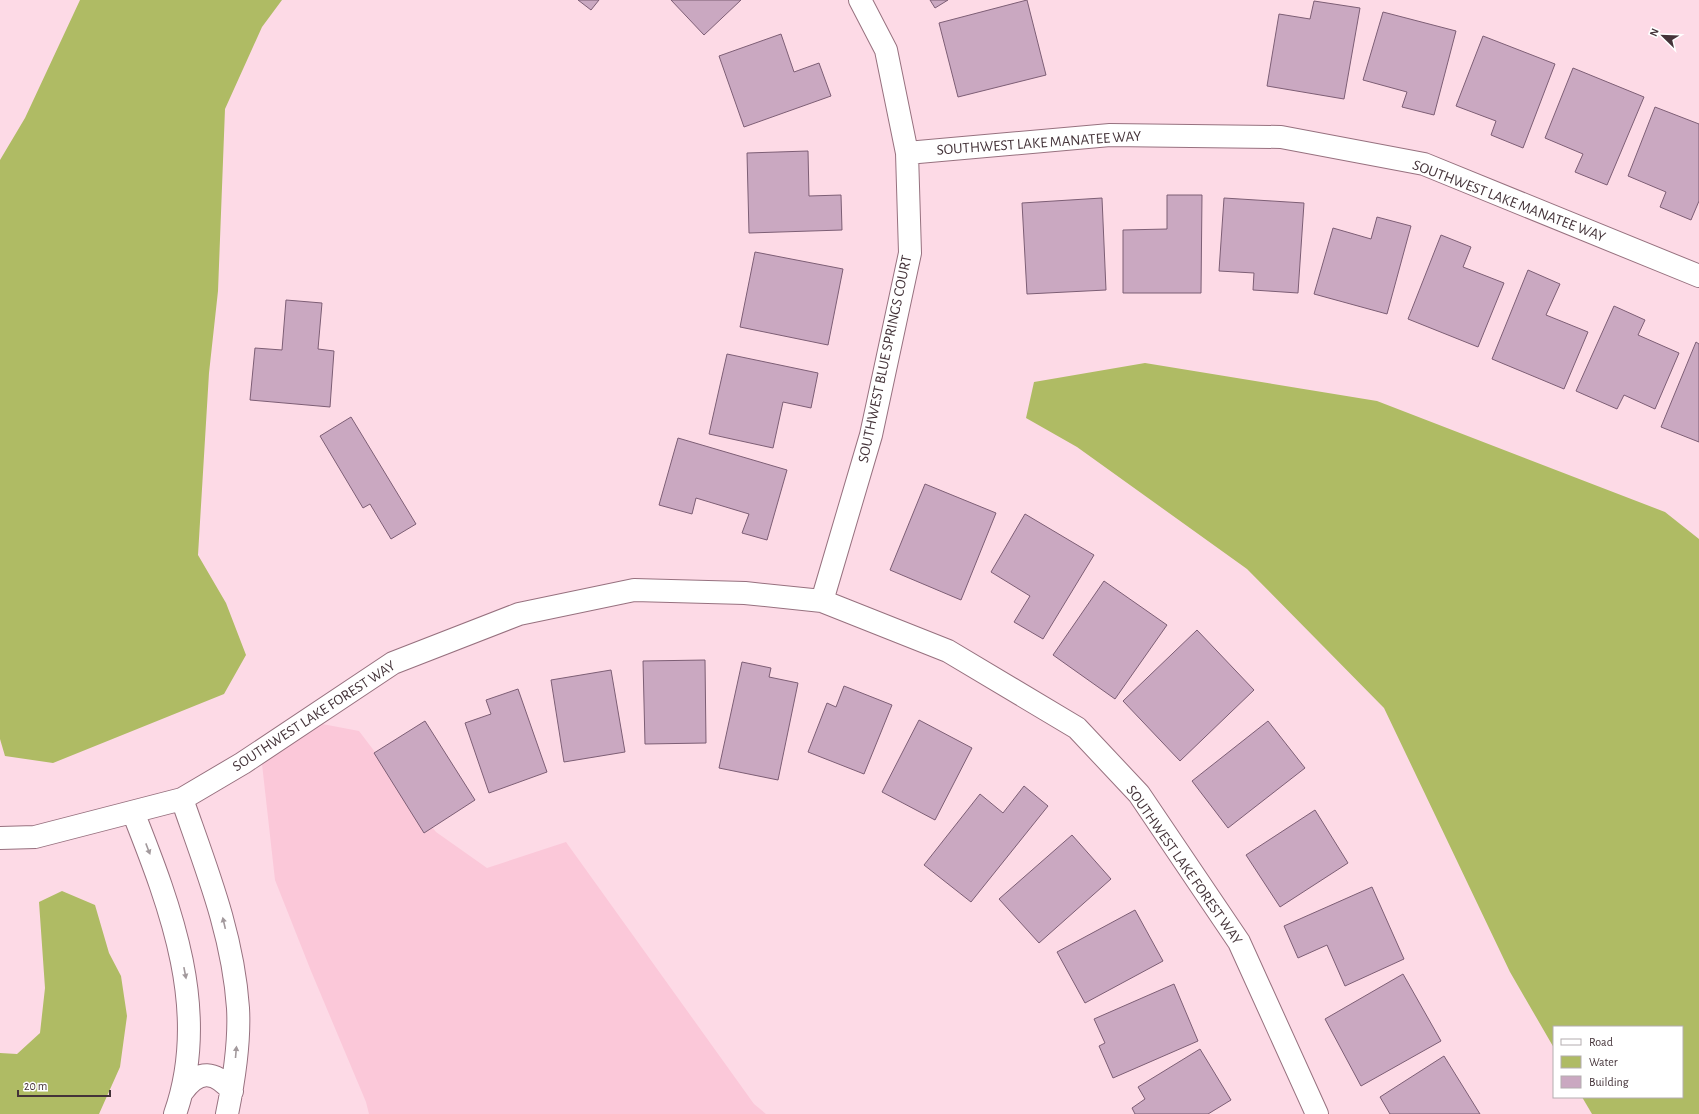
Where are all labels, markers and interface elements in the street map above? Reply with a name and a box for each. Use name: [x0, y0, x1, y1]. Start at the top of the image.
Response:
north arrow: [1643, 16, 1683, 56]
text: N: [1648, 27, 1661, 38]
street label: SOUTHWEST LAKE MANATEE WAY: [936, 128, 1142, 158]
street label: SOUTHWEST LAKE MANATEE WAY: [1410, 157, 1608, 245]
street label: SOUTHWEST BLUE SPRINGS COURT: [856, 253, 914, 464]
street label: SOUTHWEST LAKE FOREST WAY: [230, 658, 398, 774]
street label: SOUTHWEST LAKE FOREST WAY: [1123, 783, 1245, 947]
one-way arrow: [145, 843, 151, 855]
one-way arrow: [220, 917, 226, 930]
one-way arrow: [182, 967, 188, 979]
legend: [1553, 1026, 1683, 1098]
text: Road: [1589, 1036, 1613, 1048]
one-way arrow: [232, 1046, 239, 1058]
text: Water: [1589, 1056, 1618, 1068]
scale bar: [18, 1072, 110, 1098]
text: Building: [1589, 1076, 1629, 1088]
text: 20 m: [24, 1080, 47, 1092]

